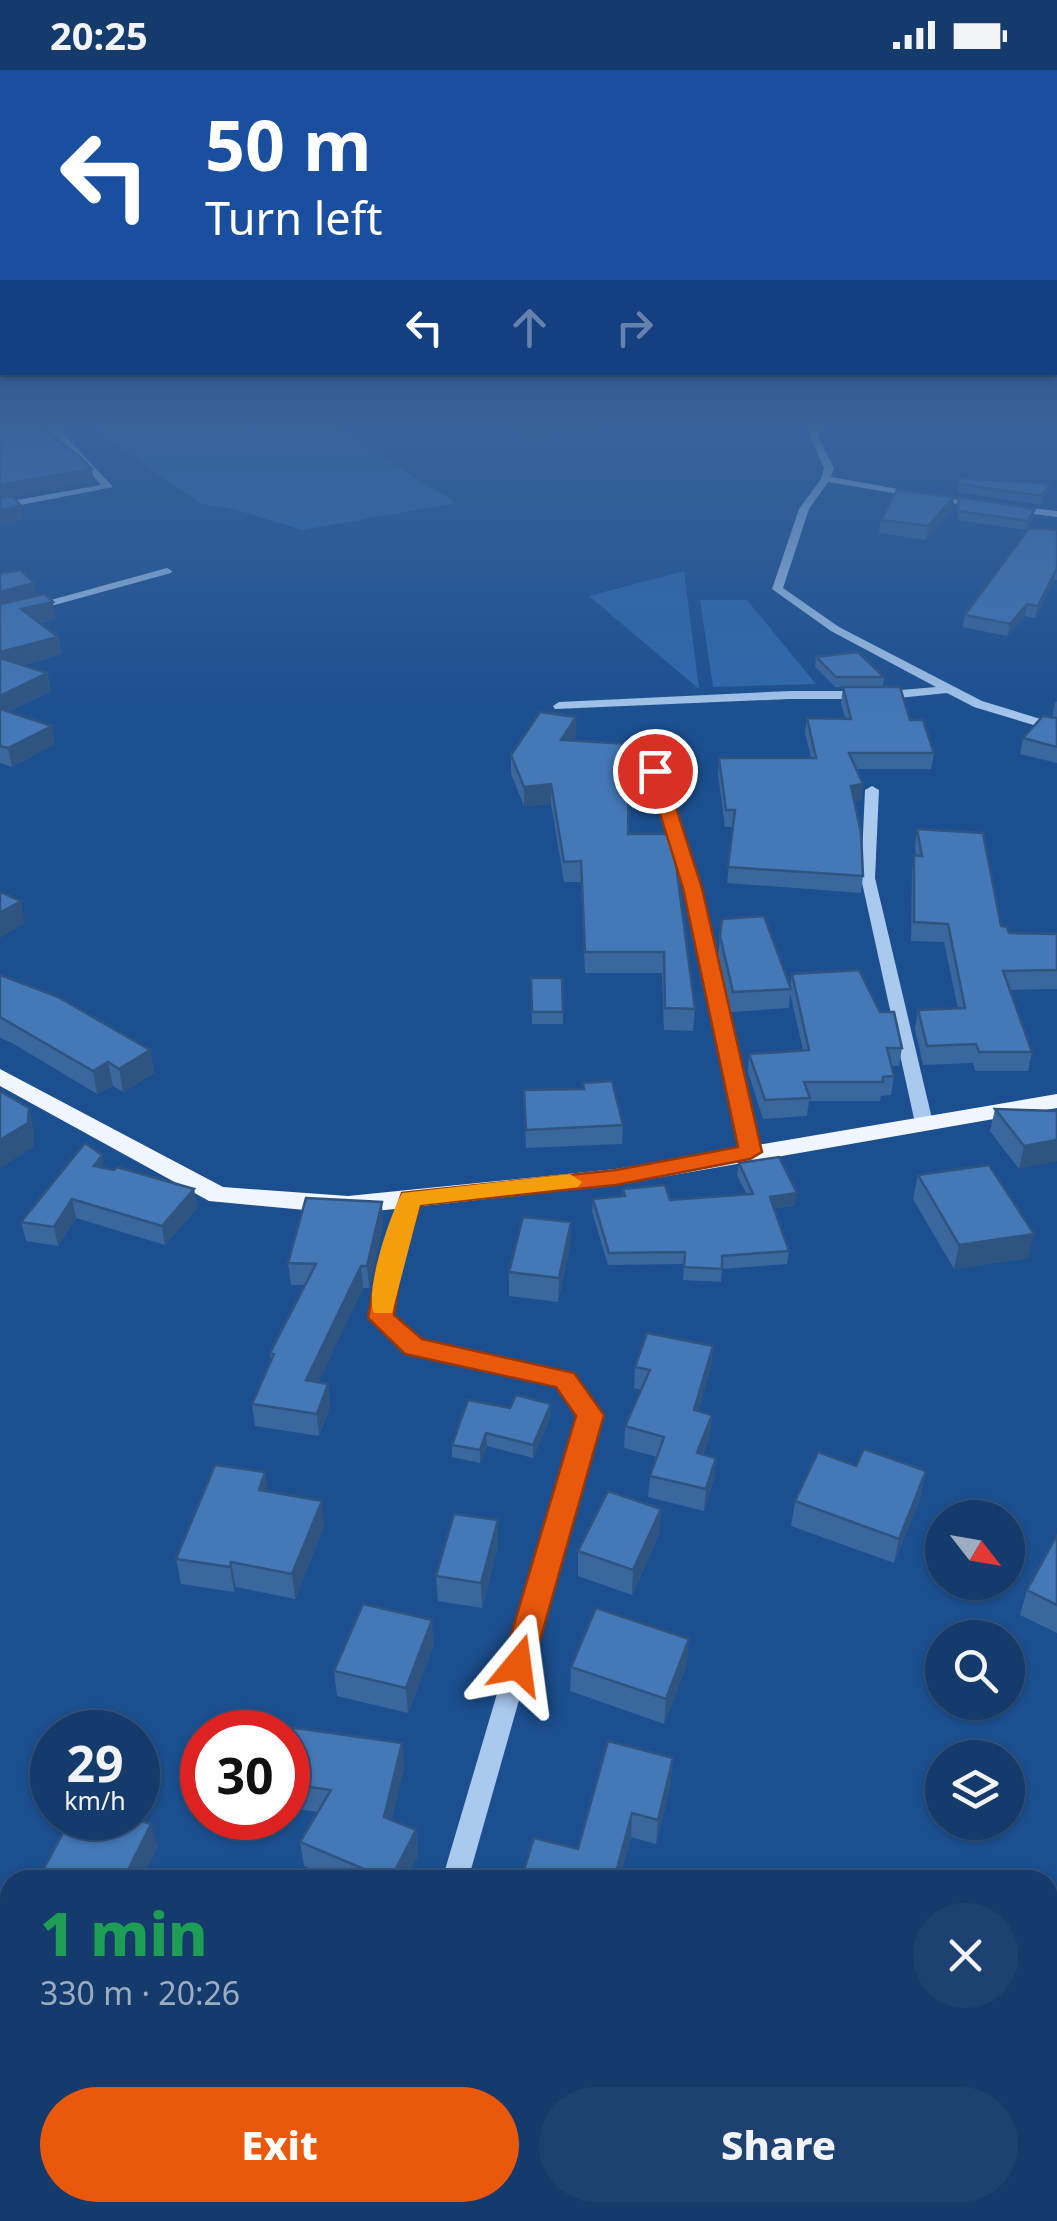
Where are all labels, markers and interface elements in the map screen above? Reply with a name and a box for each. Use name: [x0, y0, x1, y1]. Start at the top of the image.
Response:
text: 20:25: [50, 9, 148, 61]
text: 50 m: [205, 96, 372, 192]
icon: left: [40, 110, 170, 240]
text: Turn left: [205, 187, 382, 248]
icon: left: [397, 300, 452, 355]
icon: ahead: [502, 300, 557, 355]
icon: right: [607, 300, 662, 355]
pin: [613, 729, 698, 814]
icon: arrive: [628, 744, 683, 799]
north arrow: [925, 1500, 1025, 1600]
map controls: [925, 1500, 1025, 1840]
position arrow: [466, 1613, 570, 1717]
button: search: [925, 1620, 1025, 1720]
speed limit sign: 30: [180, 1710, 310, 1840]
text: 29: [66, 1729, 124, 1797]
button: layers: [925, 1740, 1025, 1840]
text: km/h: [64, 1783, 126, 1817]
text: 1 min: [40, 1892, 208, 1974]
button: close: [913, 1903, 1018, 2008]
text: 330 m · 20:26: [40, 1971, 240, 2014]
button: Exit: [40, 2087, 519, 2202]
button: Share: [539, 2087, 1018, 2202]

